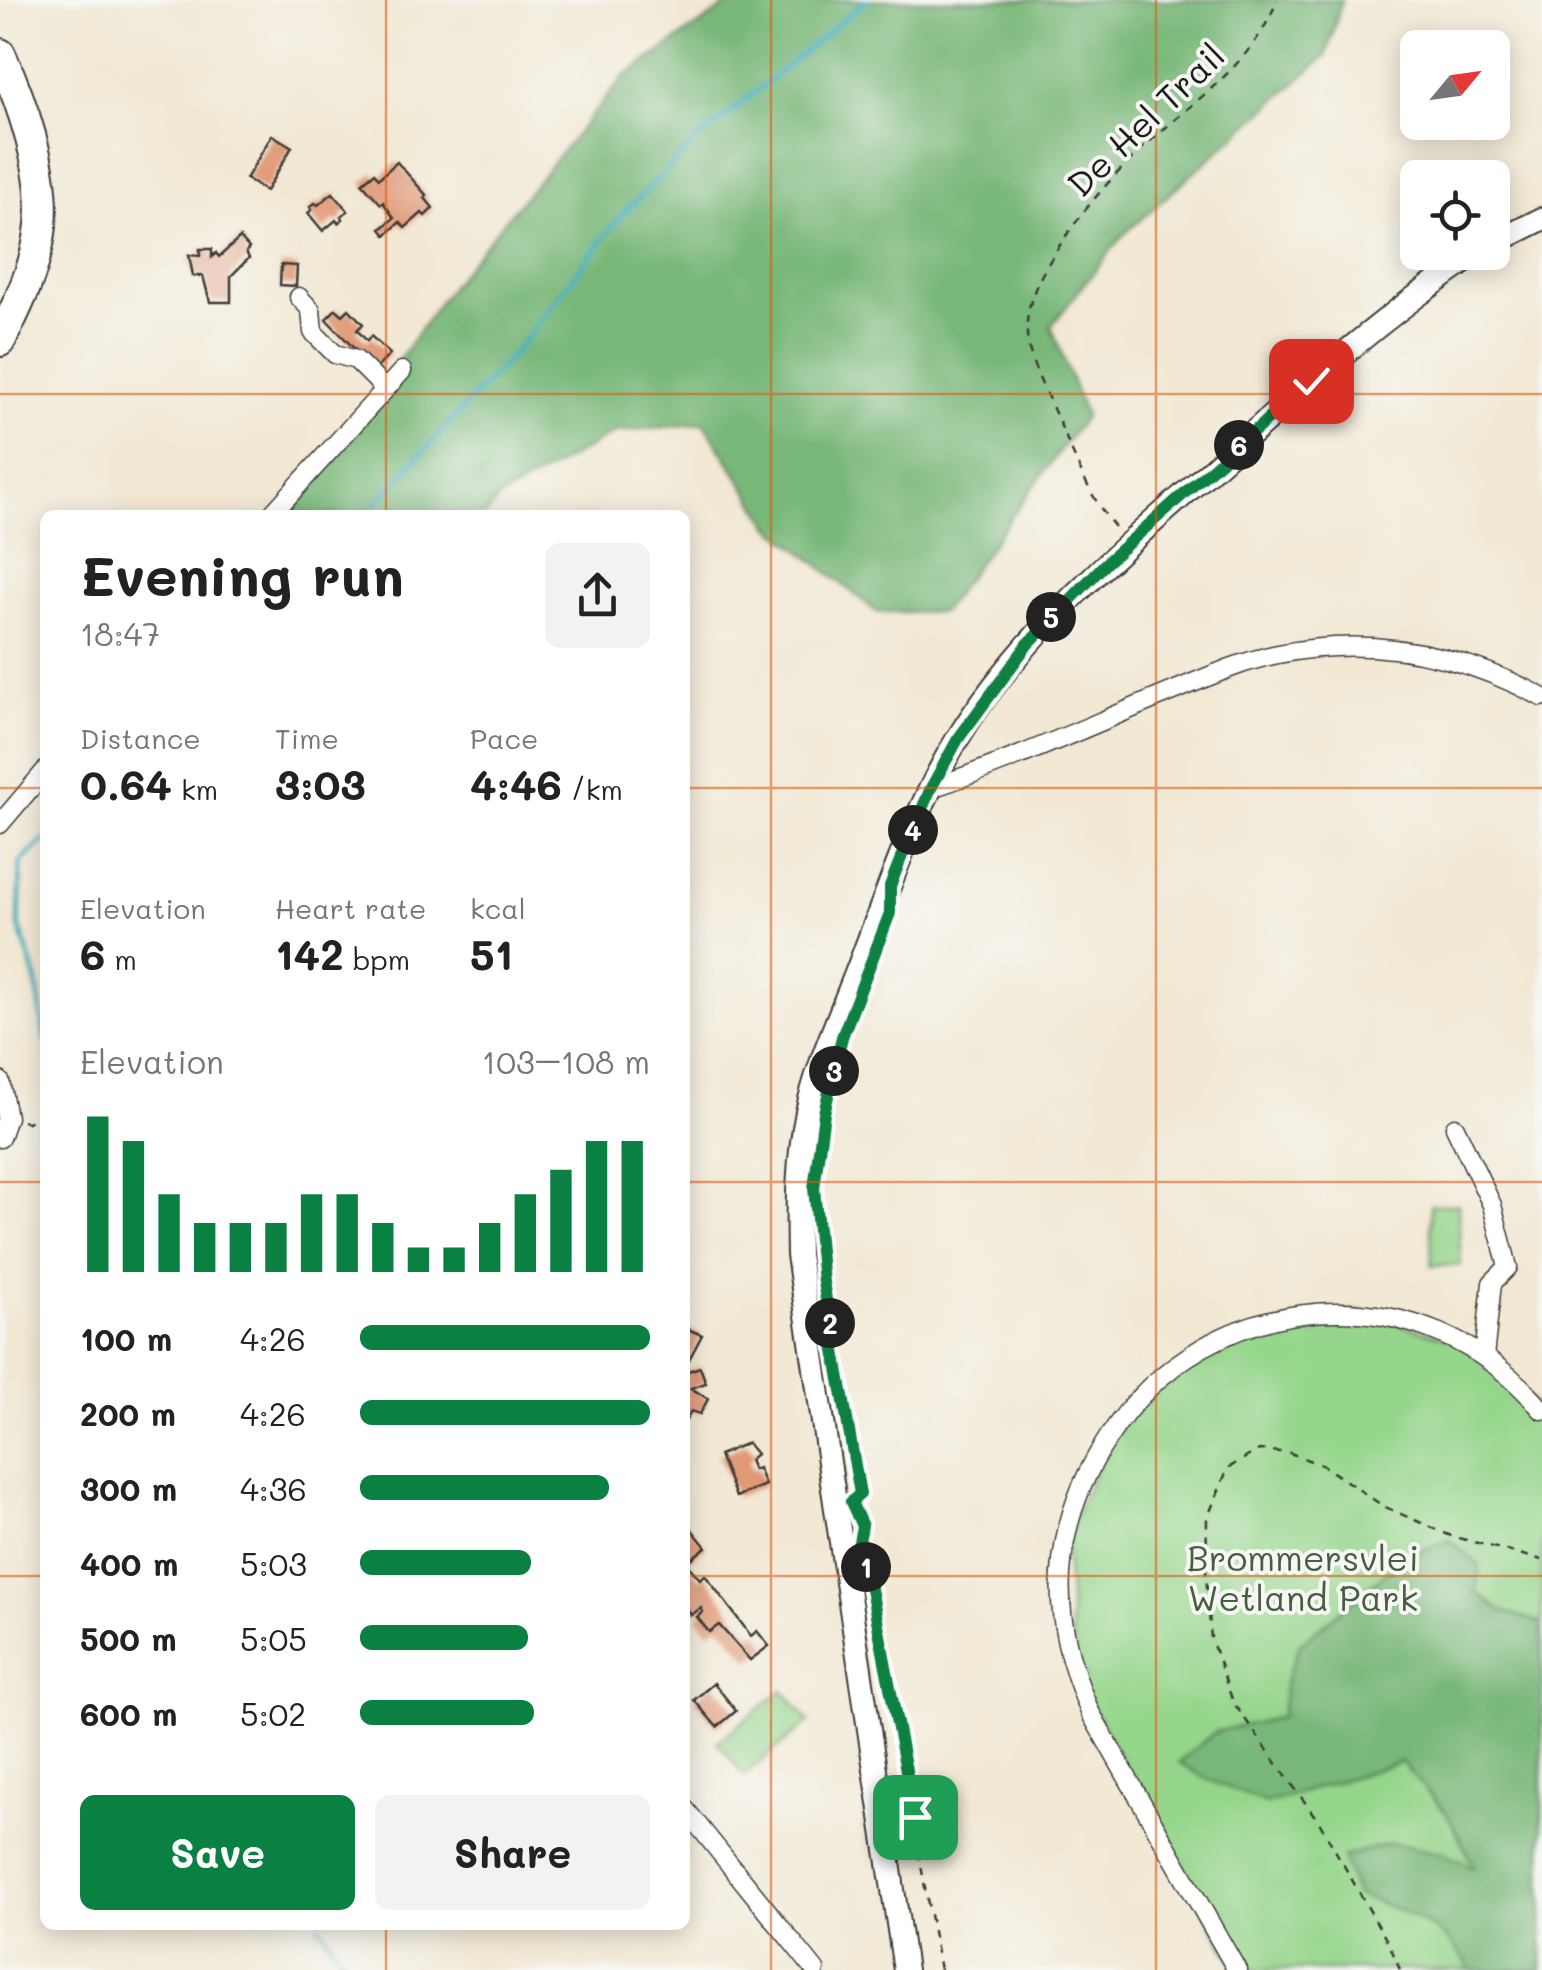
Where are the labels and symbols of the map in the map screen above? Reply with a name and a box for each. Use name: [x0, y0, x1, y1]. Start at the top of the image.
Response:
north arrow: [1400, 30, 1510, 140]
street label: De Hel Trail: [1056, 32, 1234, 206]
pin: [1269, 339, 1354, 424]
pin: 6: [1214, 420, 1264, 470]
pin: 5: [1026, 592, 1076, 642]
pin: 4: [888, 805, 938, 855]
pin: 3: [809, 1046, 859, 1096]
pin: 2: [805, 1298, 855, 1348]
park label: Brommersvlei Wetland Park: [1187, 1534, 1419, 1620]
pin: 1: [841, 1542, 891, 1592]
pin: [873, 1775, 958, 1860]

